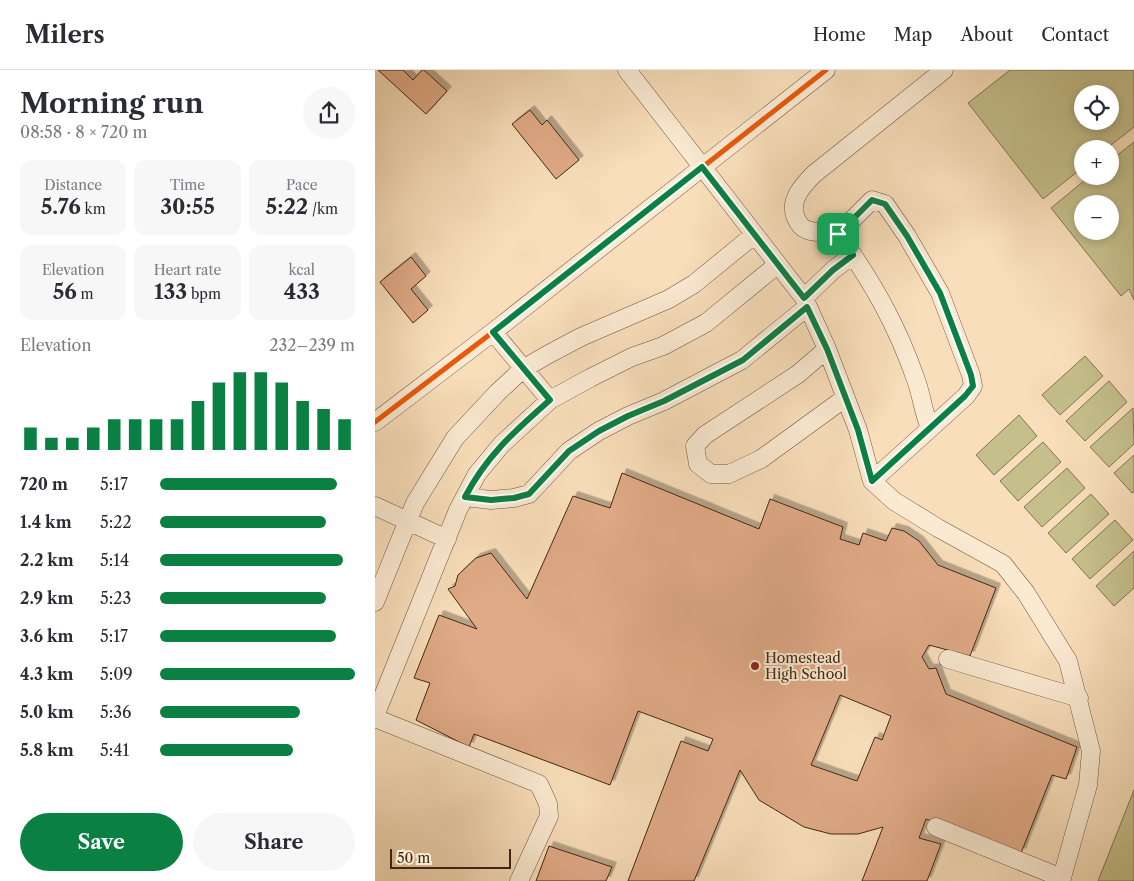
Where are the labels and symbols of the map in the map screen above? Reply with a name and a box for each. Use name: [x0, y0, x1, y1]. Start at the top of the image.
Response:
pin: [817, 213, 859, 255]
place label: Homestead High School: [765, 649, 847, 683]
marker: Homestead High School: [749, 660, 761, 672]
scale bar: [390, 846, 511, 869]

